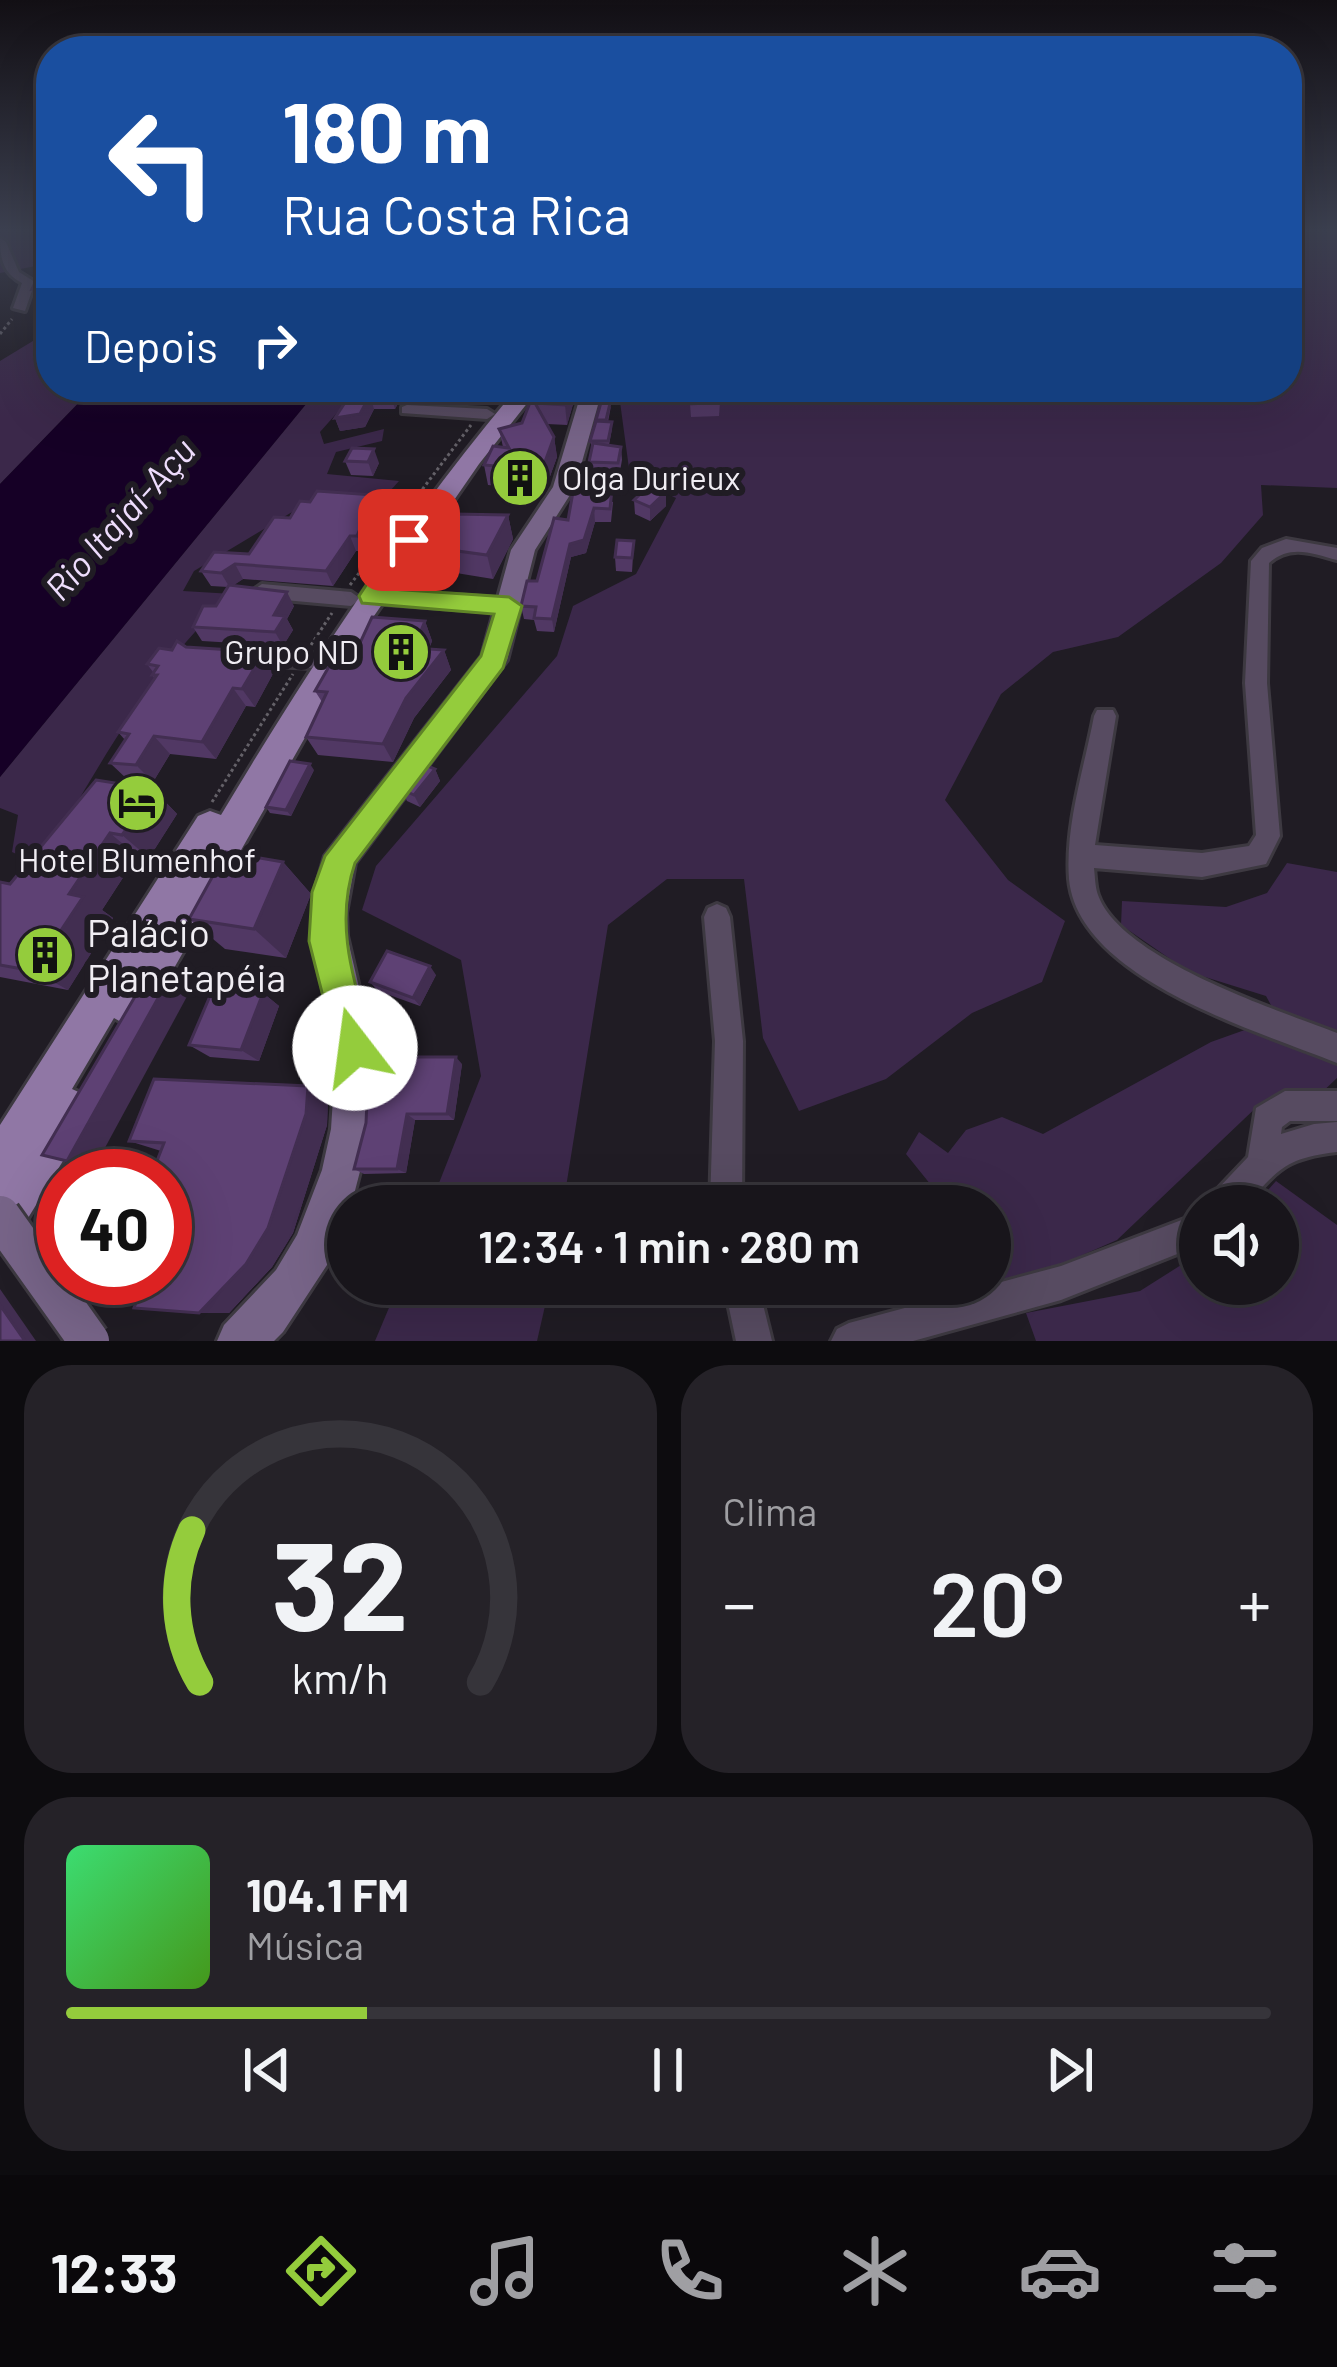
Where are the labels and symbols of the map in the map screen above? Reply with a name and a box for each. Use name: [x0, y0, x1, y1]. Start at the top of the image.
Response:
water label: Rio Itajaí-Açu: [35, 428, 203, 608]
building icon: Olga Durieux: [489, 447, 551, 509]
place label: Olga Durieux: [562, 457, 740, 497]
pin: [358, 489, 460, 591]
building icon: Grupo ND: [370, 621, 432, 683]
place label: Grupo ND: [224, 631, 359, 671]
hotel icon: Hotel Blumenhof: [106, 772, 168, 834]
place label: Hotel Blumenhof: [18, 839, 256, 879]
place label: Palácio Planetapéia: [87, 908, 286, 1000]
building icon: Palácio Planetapéia: [14, 924, 76, 986]
position arrow: [292, 985, 418, 1111]
speed limit sign: 40: [36, 1149, 192, 1305]

